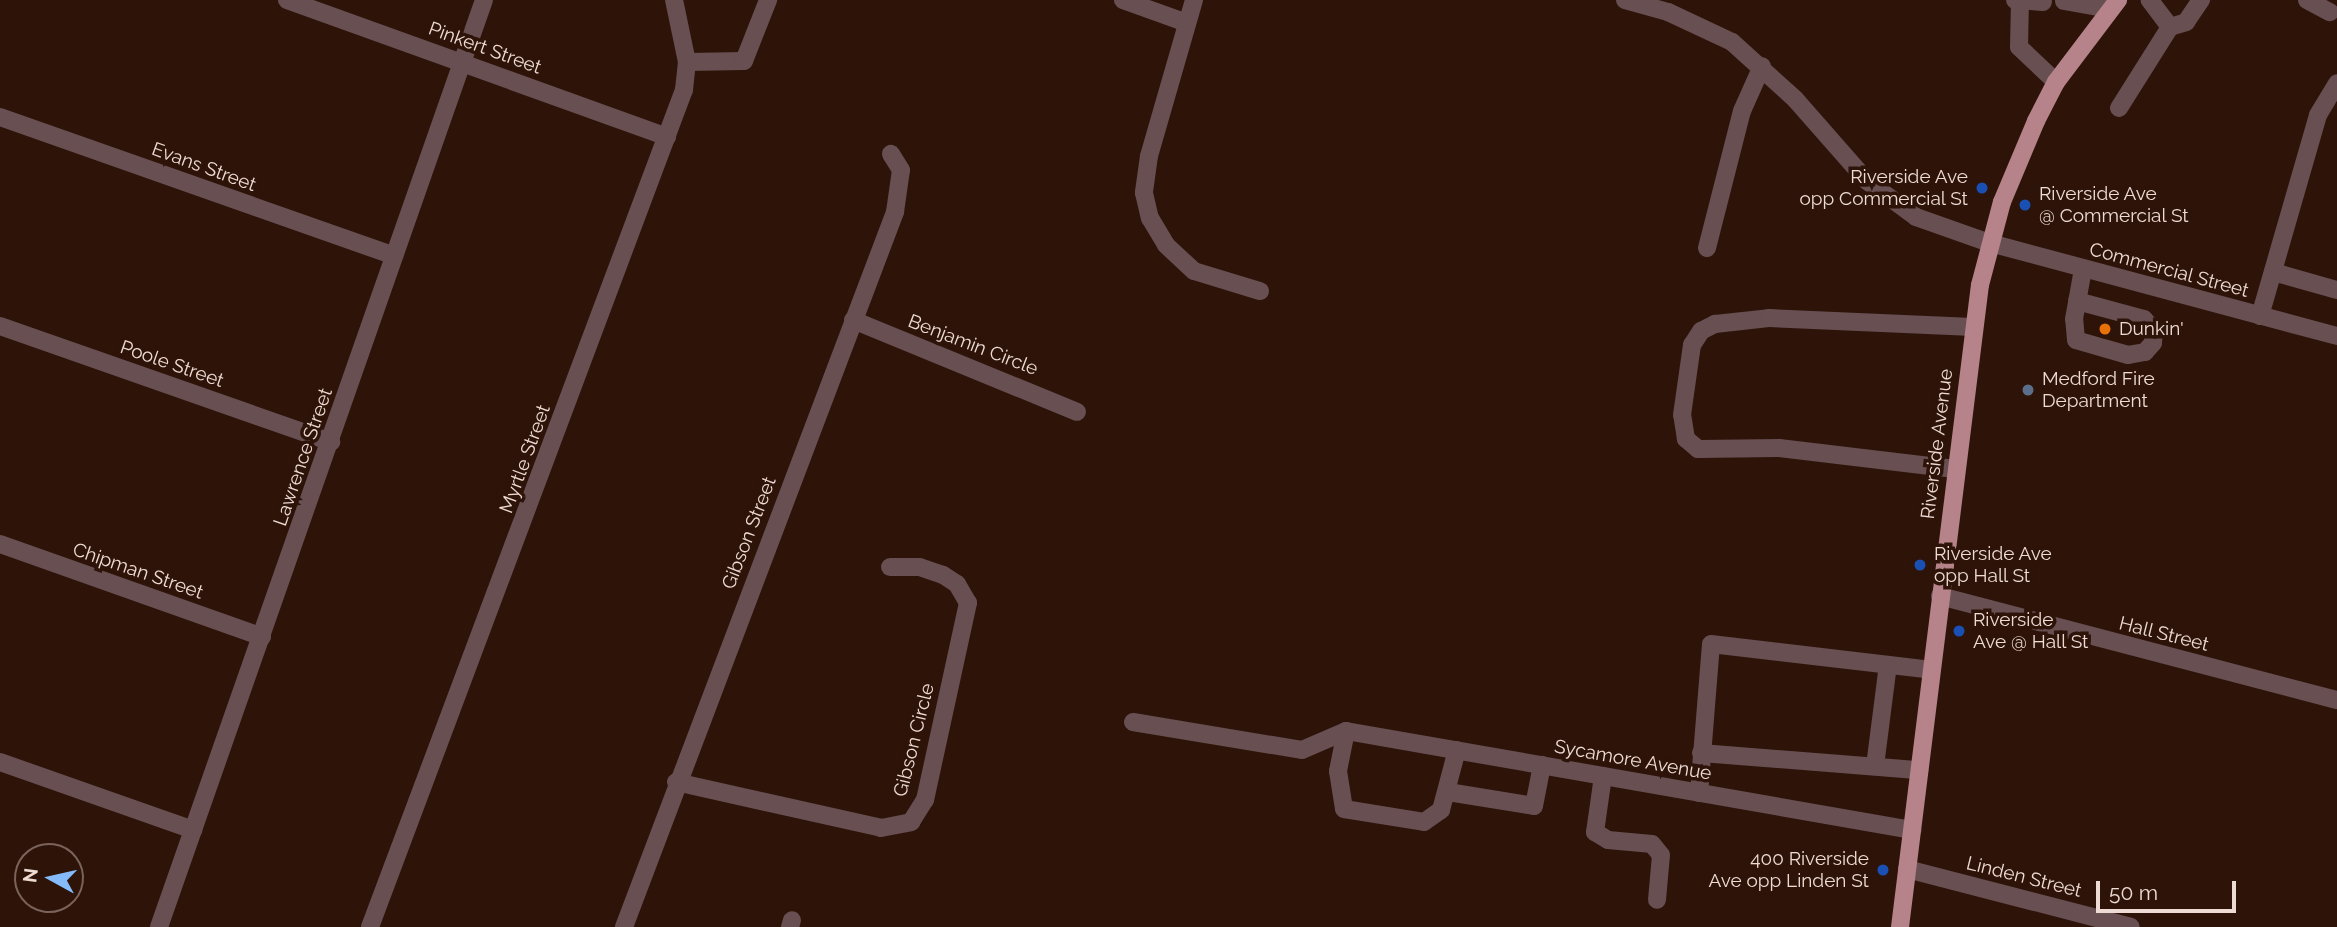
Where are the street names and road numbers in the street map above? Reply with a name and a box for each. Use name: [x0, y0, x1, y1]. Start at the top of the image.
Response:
street label: Pinkert Street: [426, 17, 544, 79]
street label: Evans Street: [149, 138, 259, 196]
street label: Commercial Street: [2087, 238, 2251, 302]
street label: Benjamin Circle: [905, 310, 1041, 380]
street label: Poole Street: [117, 336, 227, 392]
street label: Riverside Avenue: [1916, 367, 1958, 521]
street label: Lawrence Street: [269, 385, 337, 529]
street label: Myrtle Street: [495, 402, 555, 516]
street label: Gibson Street: [717, 474, 781, 592]
street label: Chipman Street: [70, 538, 206, 604]
street label: Hall Street: [2117, 612, 2211, 656]
street label: Gibson Circle: [889, 681, 939, 799]
street label: Sycamore Avenue: [1552, 735, 1714, 785]
street label: Linden Street: [1964, 852, 2084, 902]

